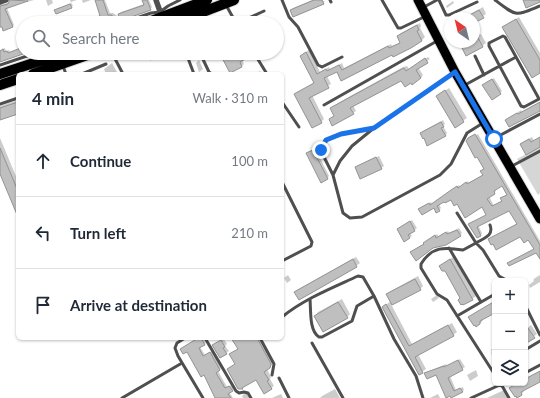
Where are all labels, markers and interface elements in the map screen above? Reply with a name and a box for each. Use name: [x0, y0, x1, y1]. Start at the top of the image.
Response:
north arrow: [444, 12, 480, 48]
search box: [16, 16, 284, 60]
icon: search: [30, 27, 52, 49]
text: Search here: [62, 29, 139, 47]
text: 4 min: [32, 88, 74, 109]
text: Walk · 310 m: [192, 90, 268, 106]
route start: [485, 130, 503, 148]
route end: [312, 141, 330, 159]
icon: ahead: [32, 150, 54, 172]
text: Continue: [70, 152, 131, 170]
text: 100 m: [231, 153, 268, 169]
icon: left: [32, 222, 54, 244]
text: Turn left: [70, 224, 126, 242]
text: 210 m: [231, 225, 268, 241]
map controls: [492, 278, 528, 386]
button: +: [492, 278, 528, 314]
icon: arrive: [32, 294, 54, 316]
text: Arrive at destination: [70, 296, 207, 314]
button: −: [492, 314, 528, 350]
button: layers: [492, 350, 528, 386]

